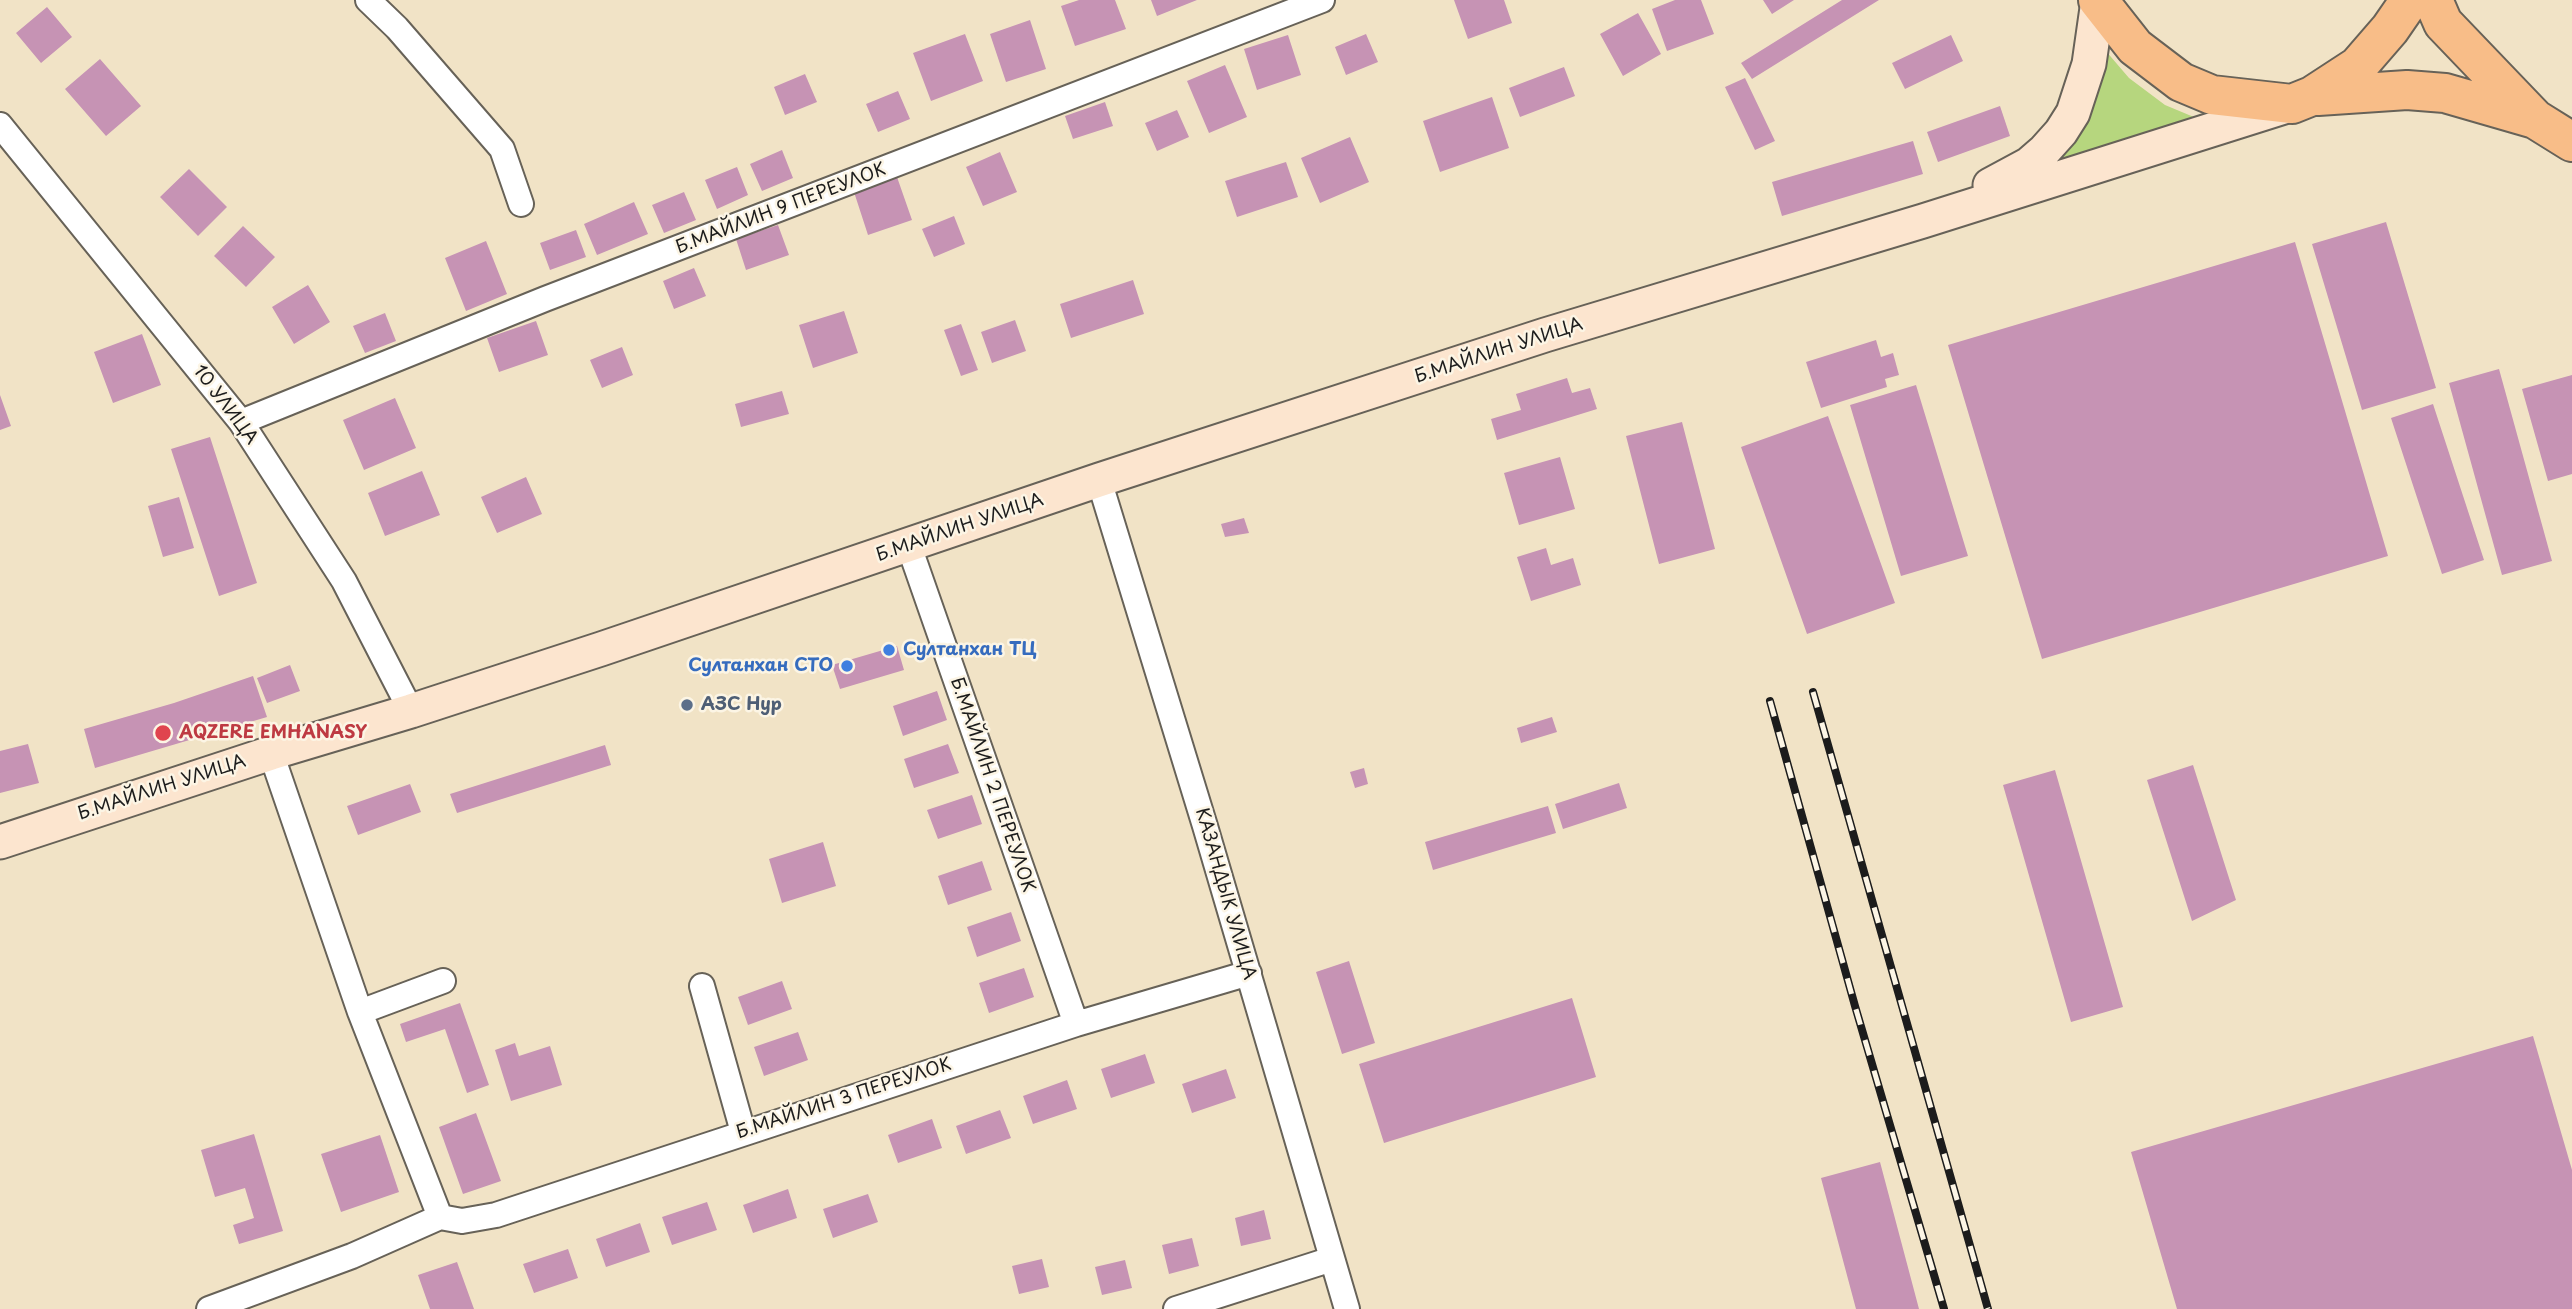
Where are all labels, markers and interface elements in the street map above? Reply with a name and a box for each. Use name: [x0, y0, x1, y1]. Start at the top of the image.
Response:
street label: Б.МАЙЛИН 9 ПЕРЕУЛОК: [673, 159, 889, 259]
street label: Б.МАЙЛИН УЛИЦА: [1412, 314, 1586, 388]
street label: 10 УЛИЦА: [188, 361, 262, 449]
street label: Б.МАЙЛИН УЛИЦА: [874, 489, 1046, 567]
place label: Султанхан ТЦ: [903, 639, 1036, 661]
marker: Султанхан ТЦ: [881, 642, 897, 658]
place label: Султанхан СТО: [688, 655, 833, 677]
marker: Султанхан СТО: [839, 658, 855, 674]
street label: Б.МАЙЛИН 2 ПЕРЕУЛОК: [945, 675, 1039, 895]
place label: АЗС Нур: [701, 694, 782, 716]
marker: АЗС Нур: [679, 697, 695, 713]
place label: AQZERE EMHANASY: [179, 722, 367, 744]
marker: AQZERE EMHANASY: [153, 723, 173, 743]
street label: Б.МАЙЛИН УЛИЦА: [75, 751, 249, 825]
street label: КАЗАНДЫК УЛИЦА: [1190, 806, 1260, 982]
street label: Б.МАЙЛИН 3 ПЕРЕУЛОК: [734, 1054, 954, 1144]

